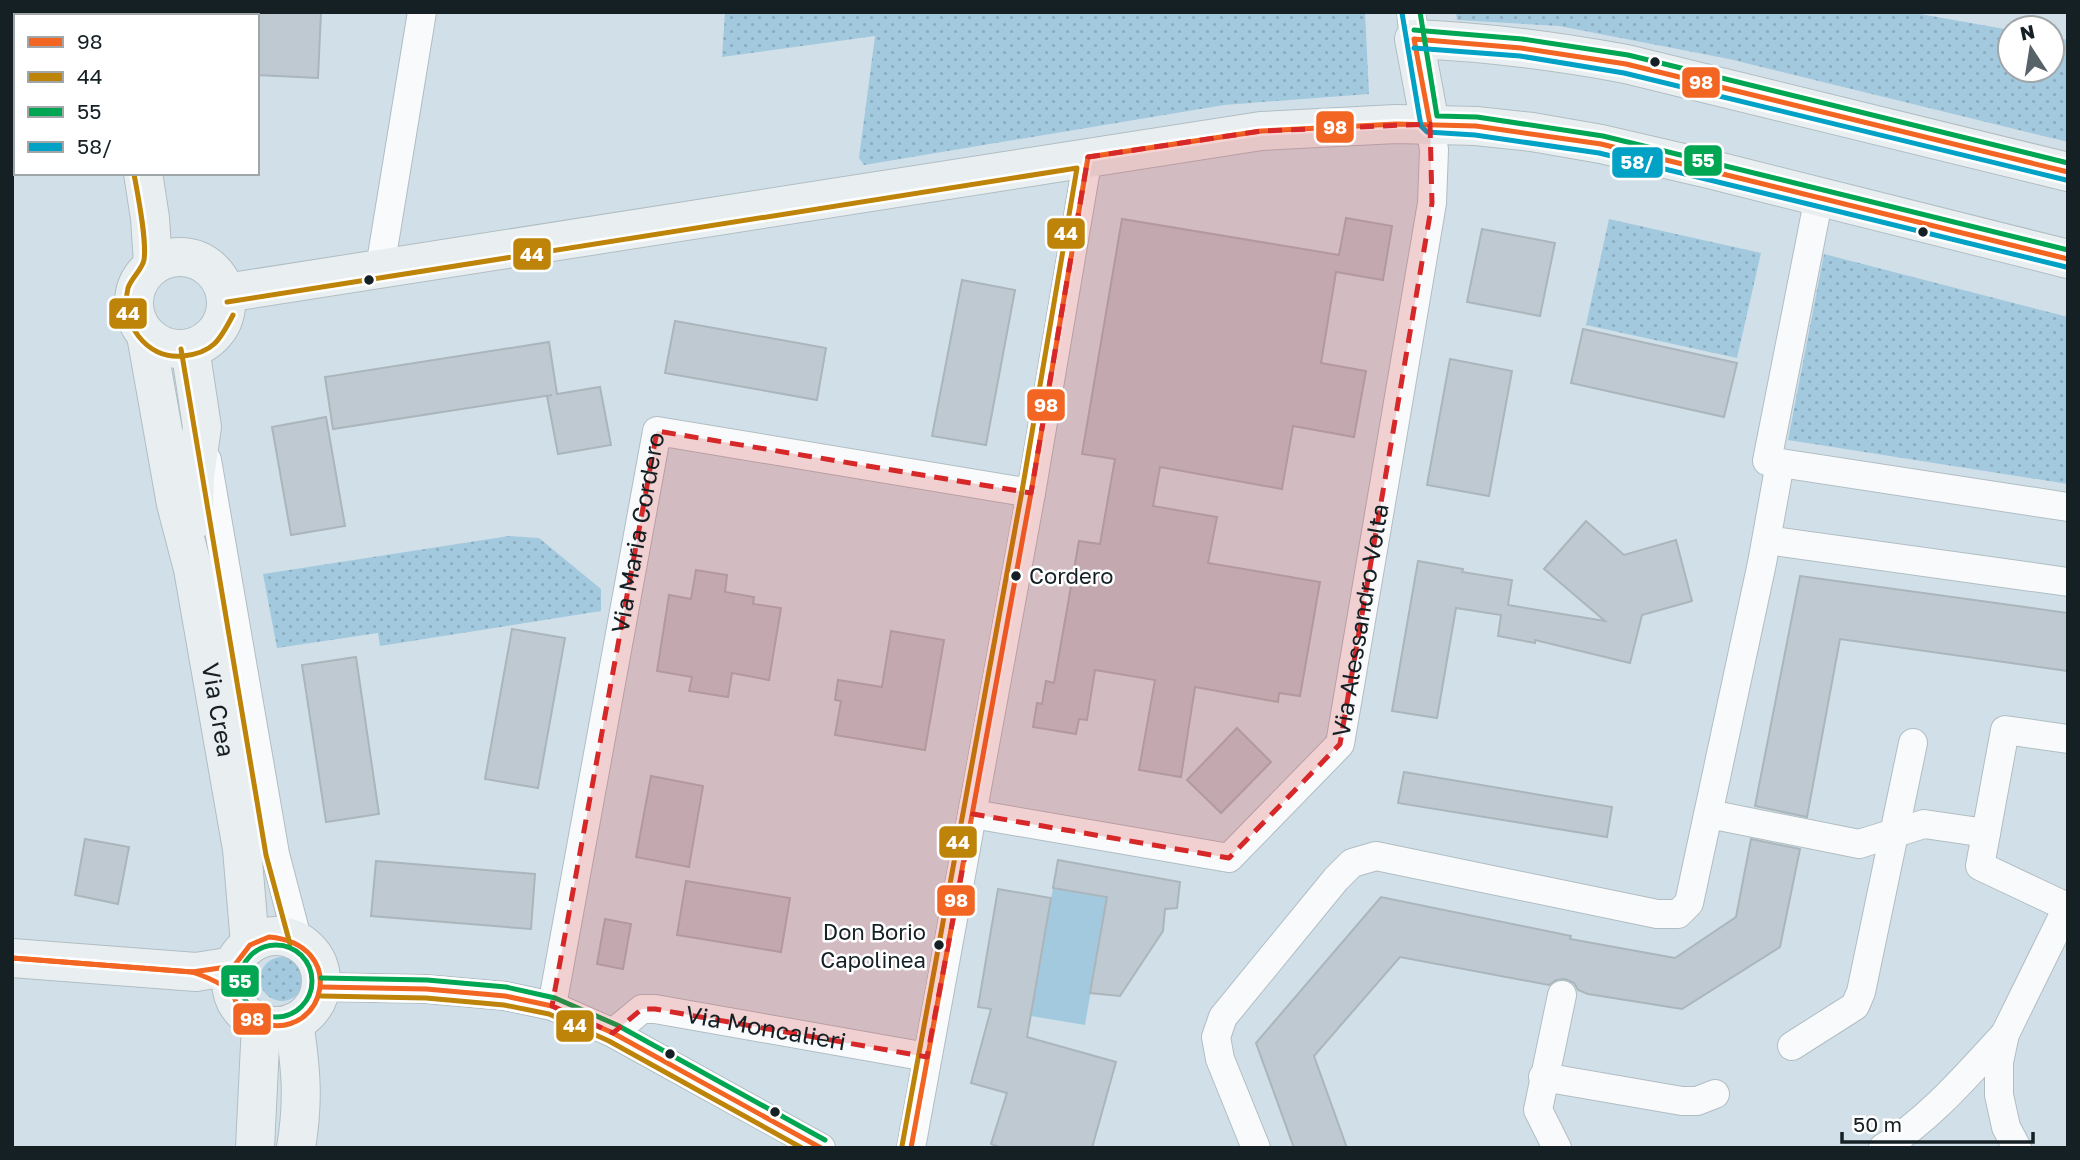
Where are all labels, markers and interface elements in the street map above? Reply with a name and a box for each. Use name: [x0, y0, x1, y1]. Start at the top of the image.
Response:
legend: [14, 14, 259, 175]
north arrow: [1996, 14, 2066, 84]
text: N: [2018, 19, 2037, 45]
text: 98: [77, 28, 103, 54]
unlabelled marker: [1648, 55, 1662, 69]
text: 44: [77, 63, 103, 89]
line badge: 98: [1681, 66, 1721, 99]
text: 98: [1689, 70, 1713, 93]
text: 55: [77, 98, 101, 124]
line badge: 98: [1315, 110, 1355, 144]
text: 98: [1323, 115, 1347, 138]
text: 58/: [77, 133, 112, 159]
line badge: 55: [1683, 144, 1723, 177]
line badge: 58/: [1611, 146, 1664, 179]
text: 55: [1691, 148, 1715, 171]
text: 58/: [1621, 150, 1653, 173]
line badge: 44: [1046, 217, 1086, 250]
text: 44: [1054, 221, 1078, 244]
unlabelled marker: [1916, 225, 1930, 239]
line badge: 44: [512, 237, 552, 271]
text: 44: [520, 242, 544, 265]
unlabelled marker: [362, 273, 376, 287]
line badge: 44: [108, 297, 148, 330]
text: 44: [116, 301, 140, 324]
line badge: 98: [1026, 388, 1066, 422]
text: 98: [1034, 393, 1058, 416]
street label: Via Maria Cordero: [604, 430, 669, 635]
street label: Via Alessandro Volta: [1325, 501, 1394, 739]
place label: Cordero: [1029, 562, 1113, 589]
marker: Cordero: [1009, 569, 1023, 583]
street label: Via Crea: [197, 660, 242, 759]
line badge: 44: [938, 825, 978, 859]
text: 44: [946, 830, 970, 853]
line badge: 98: [936, 884, 976, 917]
text: 98: [944, 888, 968, 911]
place label: Don Borio Capolinea: [820, 918, 926, 973]
marker: Don Borio Capolinea: [932, 938, 946, 952]
line badge: 55: [220, 964, 260, 998]
text: 55: [228, 969, 252, 992]
street label: Via Moncalieri: [683, 999, 848, 1055]
line badge: 98: [232, 1002, 272, 1036]
text: 98: [240, 1007, 264, 1030]
line badge: 44: [555, 1009, 595, 1043]
text: 44: [563, 1013, 587, 1036]
unlabelled marker: [663, 1047, 677, 1061]
scale bar: [1842, 1100, 2033, 1144]
unlabelled marker: [768, 1105, 782, 1119]
text: 50 m: [1853, 1111, 1902, 1137]

